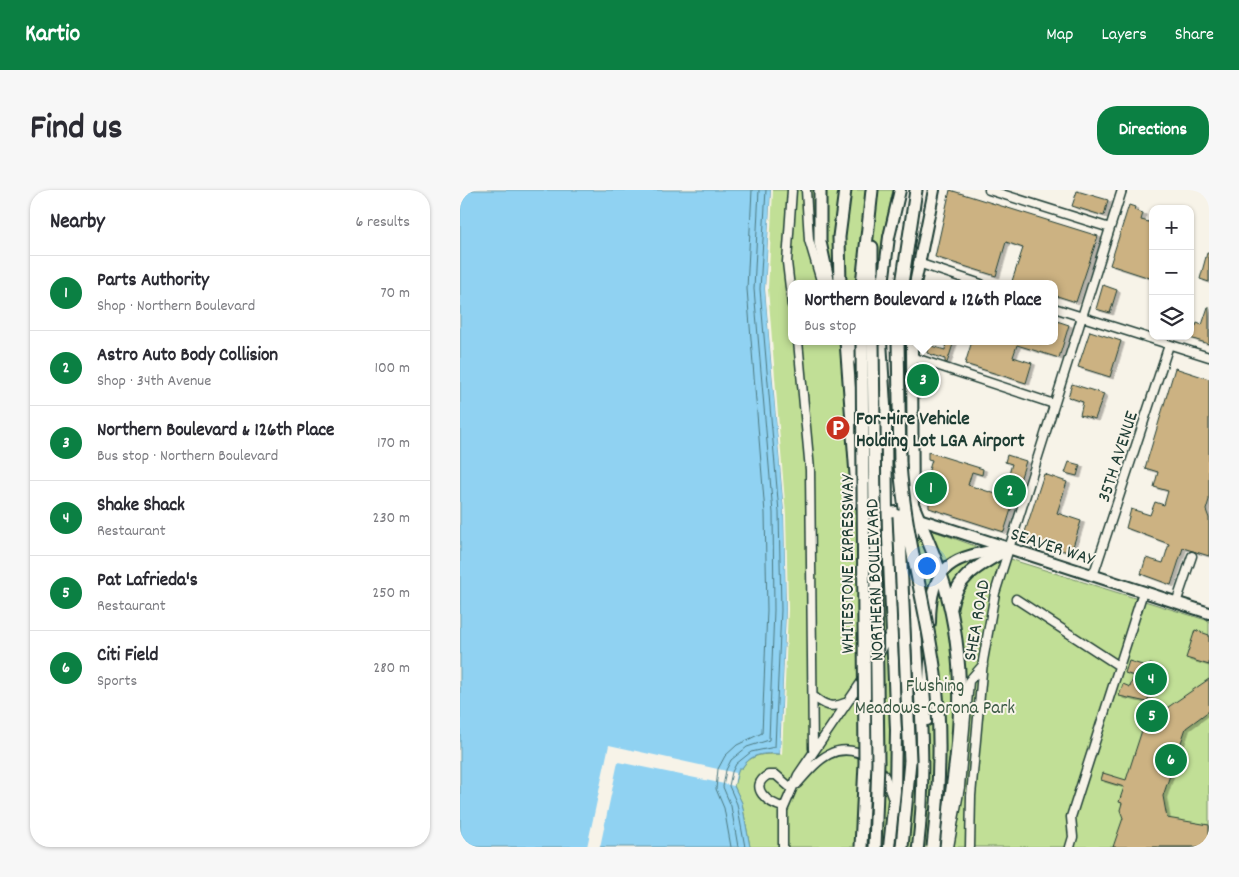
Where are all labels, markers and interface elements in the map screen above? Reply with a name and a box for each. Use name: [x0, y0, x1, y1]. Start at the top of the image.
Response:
text: Kartio: [25, 18, 80, 52]
text: Map: [1046, 23, 1073, 48]
text: Layers: [1101, 23, 1147, 48]
text: Share: [1175, 23, 1214, 48]
text: Find us: [30, 105, 122, 155]
button: Directions: [1097, 106, 1209, 155]
map controls: [1149, 205, 1194, 340]
button: +: [1149, 205, 1194, 250]
text: Nearby: [50, 208, 105, 238]
text: 6 results: [355, 211, 410, 234]
button: −: [1149, 250, 1194, 295]
text: Parts Authority: [97, 268, 209, 295]
popup: [788, 280, 1058, 345]
text: 1: [64, 282, 68, 305]
text: 70 m: [380, 282, 410, 305]
text: Northern Boulevard & 126th Place: [804, 288, 1042, 315]
text: Shop · Northern Boulevard: [97, 295, 255, 318]
button: layers: [1149, 295, 1194, 340]
text: Bus stop: [804, 315, 856, 338]
text: Astro Auto Body Collision: [97, 343, 278, 370]
text: 2: [63, 357, 70, 380]
text: 100 m: [374, 357, 410, 380]
pin: 3: [907, 361, 939, 399]
text: Shop · 34th Avenue: [97, 370, 211, 393]
place label: For-Hire Vehicle Holding Lot LGA Airport: [856, 407, 1024, 456]
street label: 35TH AVENUE: [1092, 408, 1147, 506]
parking icon: For-Hire Vehicle Holding Lot LGA Airport: [825, 415, 851, 441]
text: Northern Boulevard & 126th Place: [97, 418, 334, 445]
text: 3: [62, 432, 70, 455]
text: 170 m: [377, 432, 410, 455]
text: Bus stop · Northern Boulevard: [97, 445, 278, 468]
pin: 1: [915, 469, 947, 507]
pin: 2: [994, 472, 1026, 510]
street label: WHITESTONE EXPRESSWAY: [836, 474, 863, 653]
text: Shake Shack: [97, 493, 185, 520]
street label: NORTHERN BOULEVARD: [860, 498, 893, 662]
text: 4: [63, 507, 69, 530]
text: 230 m: [373, 507, 410, 530]
text: Restaurant: [97, 520, 166, 543]
street label: SEAVER WAY: [1006, 522, 1098, 575]
your location: [914, 553, 940, 579]
text: Pat Lafrieda's: [97, 568, 198, 595]
street label: SHEA ROAD: [958, 578, 999, 663]
text: 5: [62, 582, 70, 605]
text: 250 m: [372, 582, 410, 605]
text: Restaurant: [97, 595, 166, 618]
text: Citi Field: [97, 643, 158, 670]
text: 6: [62, 657, 70, 680]
text: 280 m: [373, 657, 410, 680]
pin: 4: [1135, 660, 1167, 698]
text: Sports: [97, 670, 137, 693]
park label: Flushing Meadows-Corona Park: [855, 674, 1015, 723]
pin: 5: [1136, 697, 1168, 735]
pin: 6: [1155, 741, 1187, 779]

